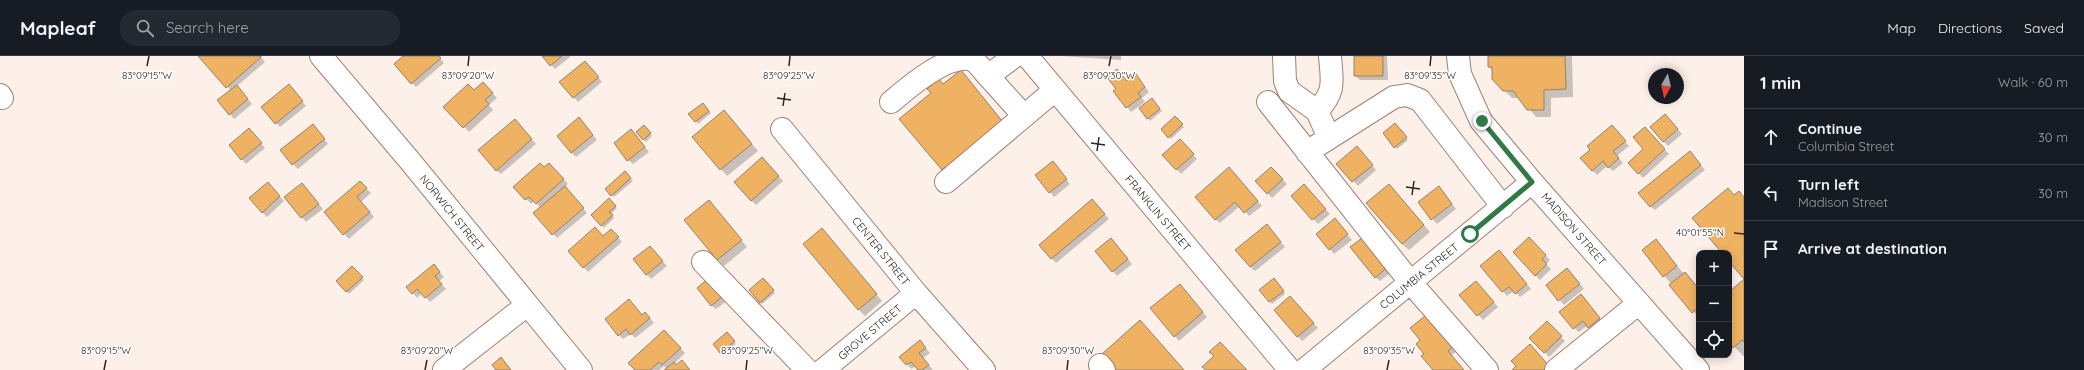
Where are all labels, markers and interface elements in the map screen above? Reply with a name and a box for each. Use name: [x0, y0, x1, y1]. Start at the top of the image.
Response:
search box: [120, 10, 400, 46]
text: Mapleaf: [20, 16, 96, 40]
icon: search: [134, 17, 156, 39]
text: Search here: [166, 18, 249, 37]
text: Map: [1887, 19, 1916, 37]
text: Directions: [1938, 19, 2002, 37]
text: Saved: [2024, 19, 2064, 37]
north arrow: [1648, 68, 1684, 104]
text: 83°09'15"W: [122, 69, 172, 82]
text: 83°09'20"W: [442, 69, 495, 82]
text: 83°09'25"W: [763, 69, 815, 82]
text: 83°09'30"W: [1083, 69, 1135, 82]
text: 83°09'35"W: [1404, 69, 1456, 82]
text: 1 min: [1760, 72, 1801, 93]
text: Walk · 60 m: [1998, 74, 2068, 90]
route end: [1473, 112, 1491, 130]
text: Continue: [1798, 119, 1862, 138]
icon: ahead: [1760, 126, 1782, 148]
text: 30 m: [2038, 129, 2068, 145]
text: Columbia Street: [1798, 138, 1894, 154]
street label: NORWICH STREET: [417, 172, 487, 254]
street label: FRANKLIN STREET: [1122, 172, 1194, 254]
text: Turn left: [1798, 175, 1860, 194]
icon: left: [1760, 182, 1782, 204]
text: 30 m: [2038, 185, 2068, 201]
street label: MADISON STREET: [1539, 190, 1610, 269]
text: Madison Street: [1798, 194, 1888, 210]
street label: CENTER STREET: [849, 214, 913, 288]
route start: [1461, 225, 1479, 243]
text: 40°01'55"N: [1676, 226, 1724, 239]
icon: arrive: [1760, 238, 1782, 260]
text: Arrive at destination: [1798, 239, 1947, 258]
street label: COLUMBIA STREET: [1377, 240, 1462, 312]
map controls: [1696, 250, 1732, 358]
button: +: [1696, 250, 1732, 286]
button: −: [1696, 286, 1732, 322]
street label: GROVE STREET: [835, 301, 905, 363]
button: locate: [1696, 322, 1732, 358]
text: 83°09'15"W: [81, 344, 131, 357]
text: 83°09'20"W: [401, 344, 454, 357]
text: 83°09'25"W: [721, 344, 773, 357]
text: 83°09'30"W: [1042, 344, 1094, 357]
text: 83°09'35"W: [1363, 344, 1415, 357]

